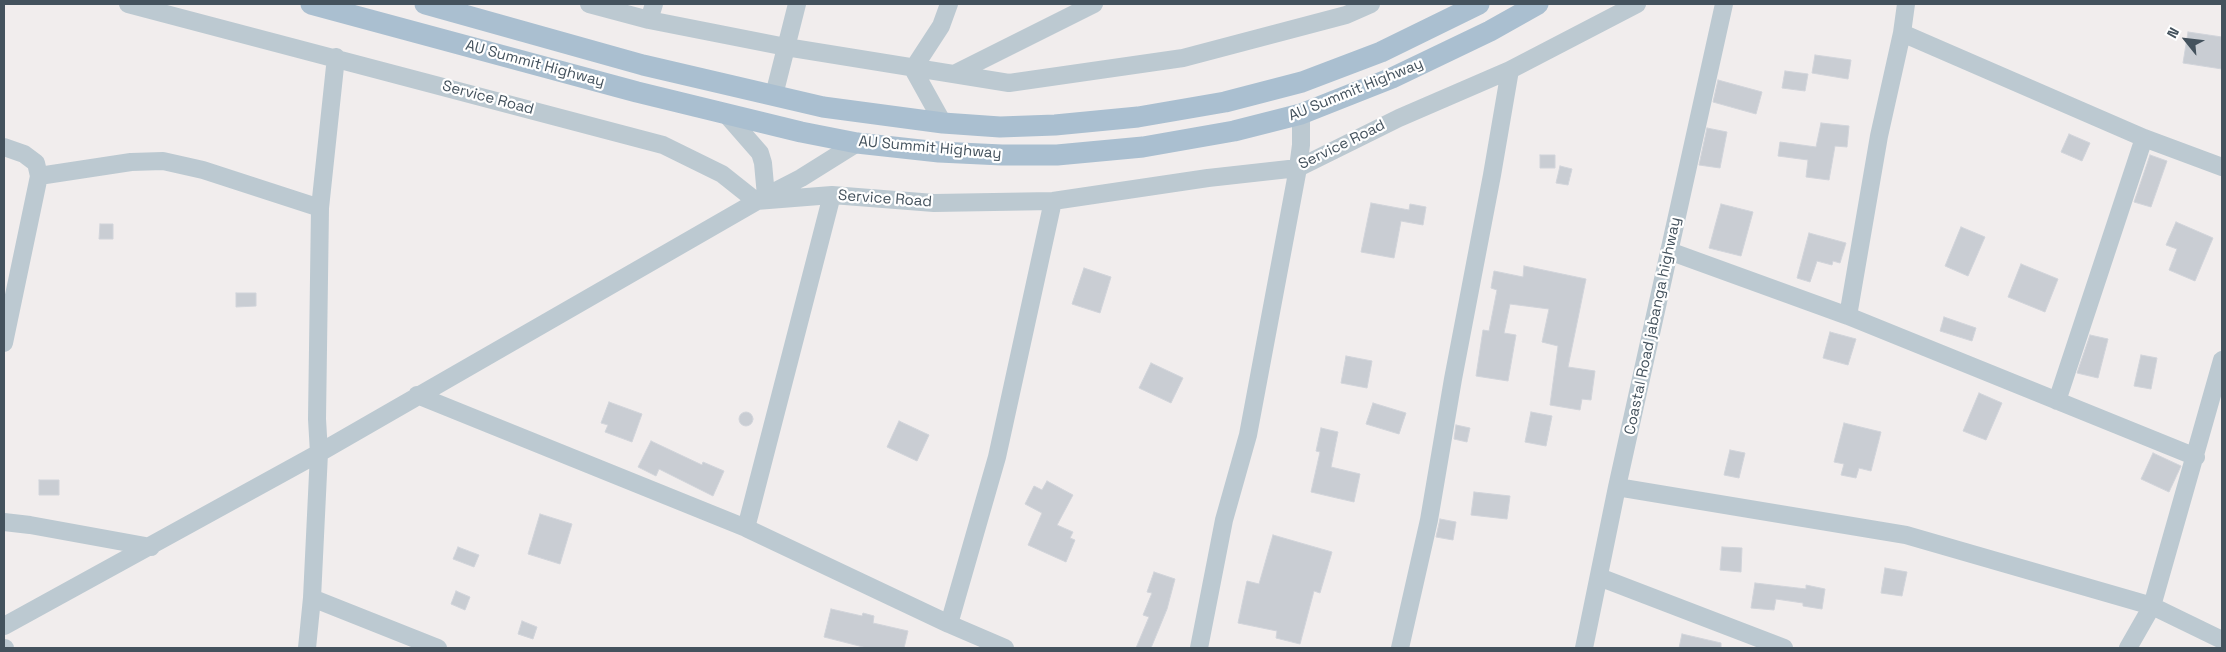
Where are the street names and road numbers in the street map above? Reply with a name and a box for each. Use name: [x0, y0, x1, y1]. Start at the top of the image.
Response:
street label: AU Summit Highway: [463, 37, 607, 91]
street label: AU Summit Highway: [1286, 55, 1426, 125]
street label: Service Road: [440, 77, 536, 119]
street label: Service Road: [1296, 116, 1388, 174]
street label: AU Summit Highway: [858, 133, 1002, 163]
street label: Service Road: [837, 187, 933, 211]
street label: Coastal Road jabanga highway: [1621, 216, 1685, 436]

